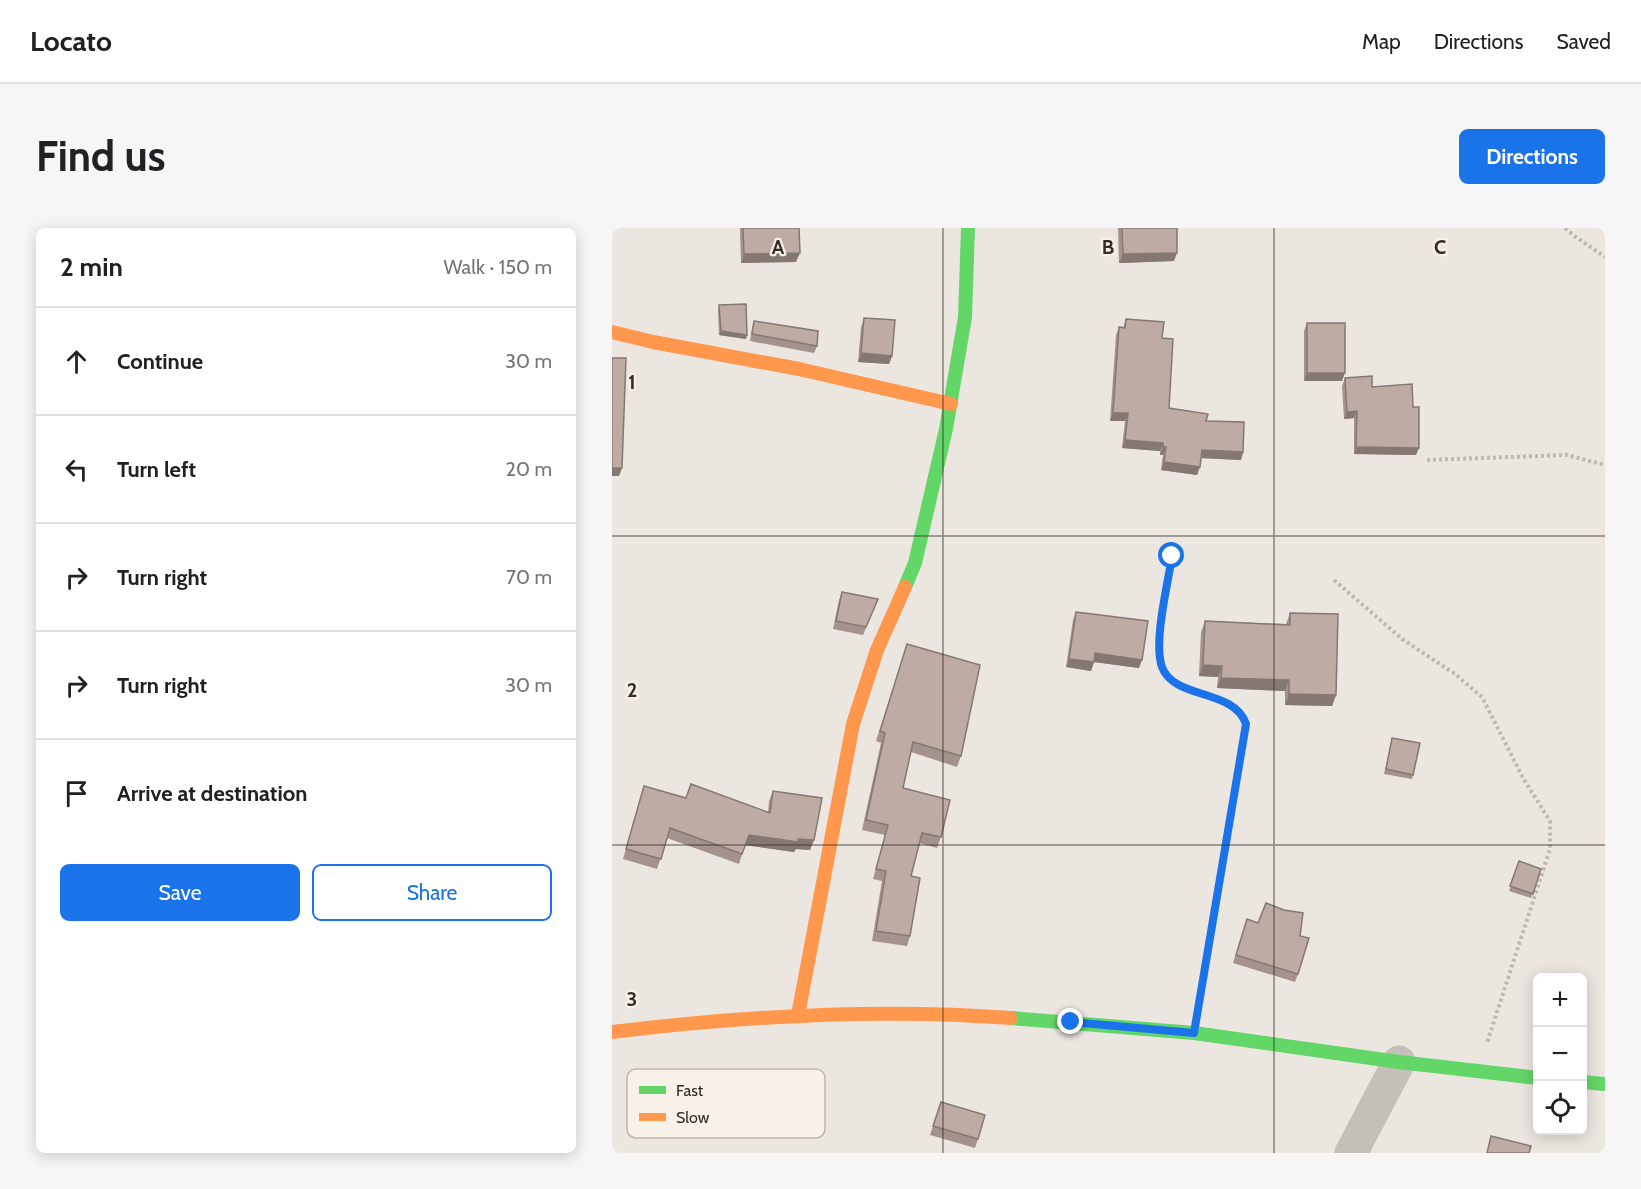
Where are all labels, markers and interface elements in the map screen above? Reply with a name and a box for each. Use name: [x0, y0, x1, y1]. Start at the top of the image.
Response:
text: Locato: [30, 24, 112, 58]
text: Map: [1362, 29, 1401, 54]
text: Directions: [1434, 29, 1523, 54]
text: Saved: [1556, 29, 1611, 54]
button: Directions: [1459, 129, 1605, 184]
text: Find us: [36, 130, 165, 182]
text: A: [772, 235, 785, 259]
text: B: [1102, 235, 1114, 259]
text: C: [1434, 235, 1446, 259]
text: 2 min: [60, 251, 123, 283]
text: Walk · 150 m: [444, 255, 552, 279]
icon: ahead: [60, 345, 93, 378]
text: Continue: [117, 348, 203, 375]
text: 30 m: [505, 349, 552, 373]
text: 1: [628, 370, 636, 394]
icon: left: [60, 453, 93, 486]
text: Turn left: [117, 456, 196, 483]
text: 20 m: [506, 457, 552, 481]
route start: [1158, 542, 1184, 568]
icon: right: [60, 561, 93, 594]
text: Turn right: [117, 564, 207, 591]
text: 70 m: [506, 565, 552, 589]
icon: right: [60, 669, 93, 702]
text: Turn right: [117, 672, 207, 699]
text: 30 m: [505, 673, 552, 697]
text: 2: [627, 678, 637, 702]
icon: arrive: [60, 777, 93, 810]
text: Arrive at destination: [117, 780, 307, 807]
button: Save: [60, 864, 300, 921]
button: Share: [312, 864, 552, 921]
map controls: [1533, 973, 1587, 1135]
button: +: [1533, 973, 1587, 1027]
text: 3: [627, 987, 637, 1011]
route end: [1057, 1008, 1083, 1034]
button: −: [1533, 1027, 1587, 1081]
legend: [627, 1069, 825, 1138]
text: Fast: [676, 1081, 704, 1100]
button: locate: [1533, 1081, 1587, 1135]
text: Slow: [676, 1108, 710, 1127]

